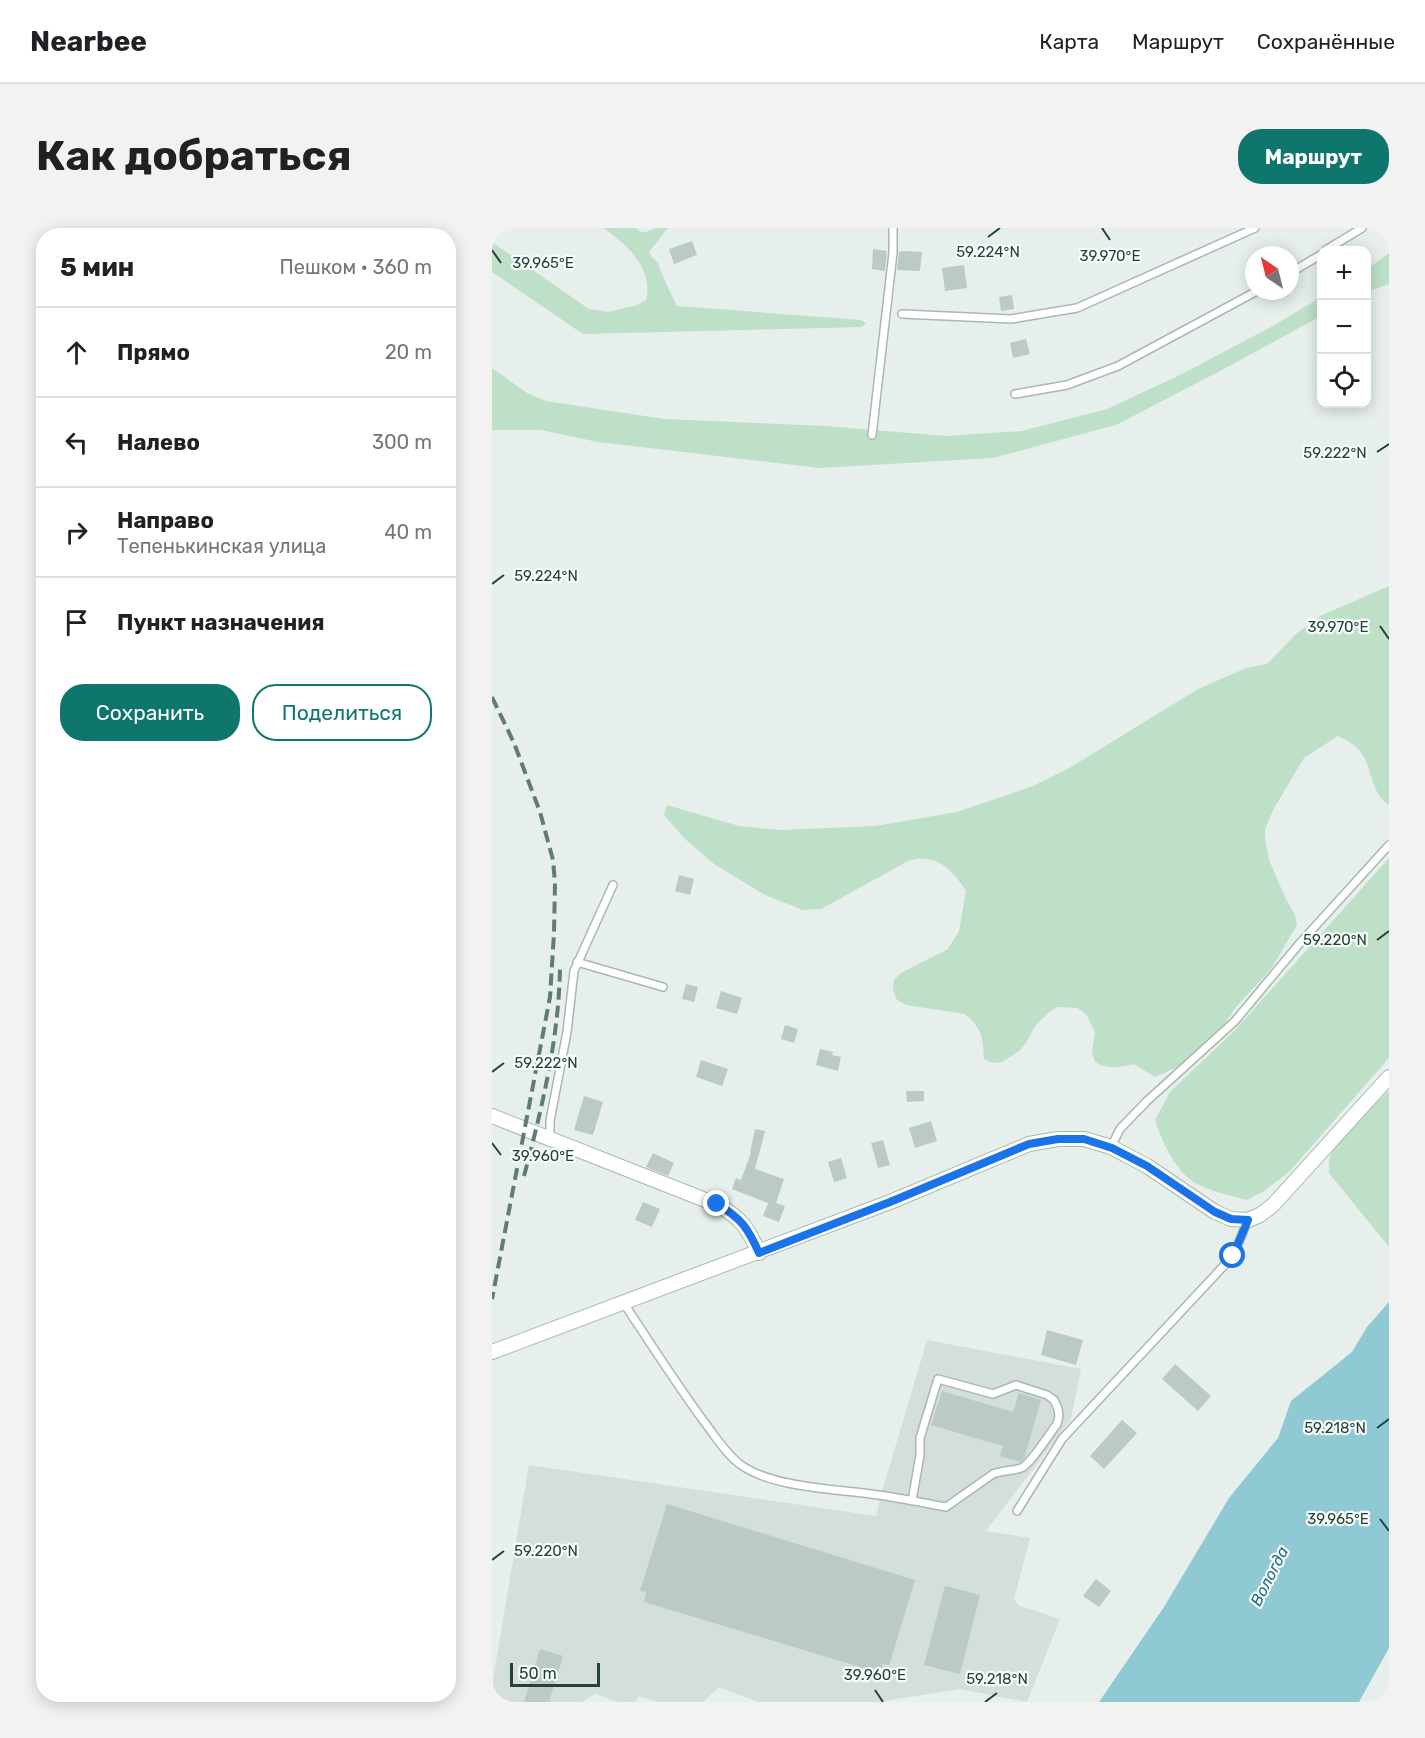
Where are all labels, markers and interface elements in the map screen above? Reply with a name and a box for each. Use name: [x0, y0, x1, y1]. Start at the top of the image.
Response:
text: Nearbee: [30, 25, 147, 58]
text: Карта: [1039, 29, 1099, 54]
text: Маршрут: [1132, 29, 1224, 54]
text: Сохранённые: [1257, 29, 1395, 54]
button: Маршрут: [1238, 129, 1389, 184]
text: Как добраться: [36, 131, 352, 181]
text: 59.224°N: [956, 243, 1020, 261]
north arrow: [1245, 246, 1299, 300]
map controls: [1317, 246, 1371, 408]
button: +: [1317, 246, 1371, 300]
text: 39.970°E: [1079, 247, 1141, 265]
text: 5 мин: [60, 252, 134, 283]
text: 39.965°E: [512, 254, 574, 272]
text: Пешком · 360 m: [280, 255, 432, 279]
button: −: [1317, 300, 1371, 354]
icon: ahead: [60, 336, 93, 369]
text: Прямо: [117, 339, 190, 366]
text: 20 m: [385, 340, 432, 364]
button: locate: [1317, 354, 1371, 408]
icon: left: [60, 426, 93, 459]
text: Налево: [117, 429, 200, 456]
text: 300 m: [372, 430, 432, 454]
text: 59.222°N: [1303, 444, 1367, 462]
text: Направо: [117, 507, 214, 534]
icon: right: [60, 516, 93, 549]
text: 40 m: [384, 520, 432, 544]
text: Тепенькинская улица: [117, 534, 326, 558]
text: 59.224°N: [514, 567, 578, 585]
icon: arrive: [60, 606, 93, 639]
text: Пункт назначения: [117, 609, 325, 636]
text: 39.970°E: [1307, 618, 1369, 636]
button: Сохранить: [60, 684, 240, 741]
button: Поделиться: [252, 684, 432, 741]
text: 59.220°N: [1303, 931, 1367, 949]
text: 59.222°N: [514, 1054, 578, 1072]
text: 39.960°E: [512, 1147, 574, 1165]
route end: [703, 1190, 729, 1216]
route start: [1219, 1242, 1245, 1268]
text: 59.218°N: [1304, 1419, 1366, 1437]
text: 39.965°E: [1307, 1510, 1369, 1528]
text: 59.220°N: [514, 1542, 578, 1560]
water label: Вологда: [1246, 1543, 1292, 1609]
scale bar: [510, 1660, 600, 1688]
text: 50 m: [519, 1664, 557, 1683]
text: 39.960°E: [844, 1666, 906, 1684]
text: 59.218°N: [966, 1670, 1028, 1688]

